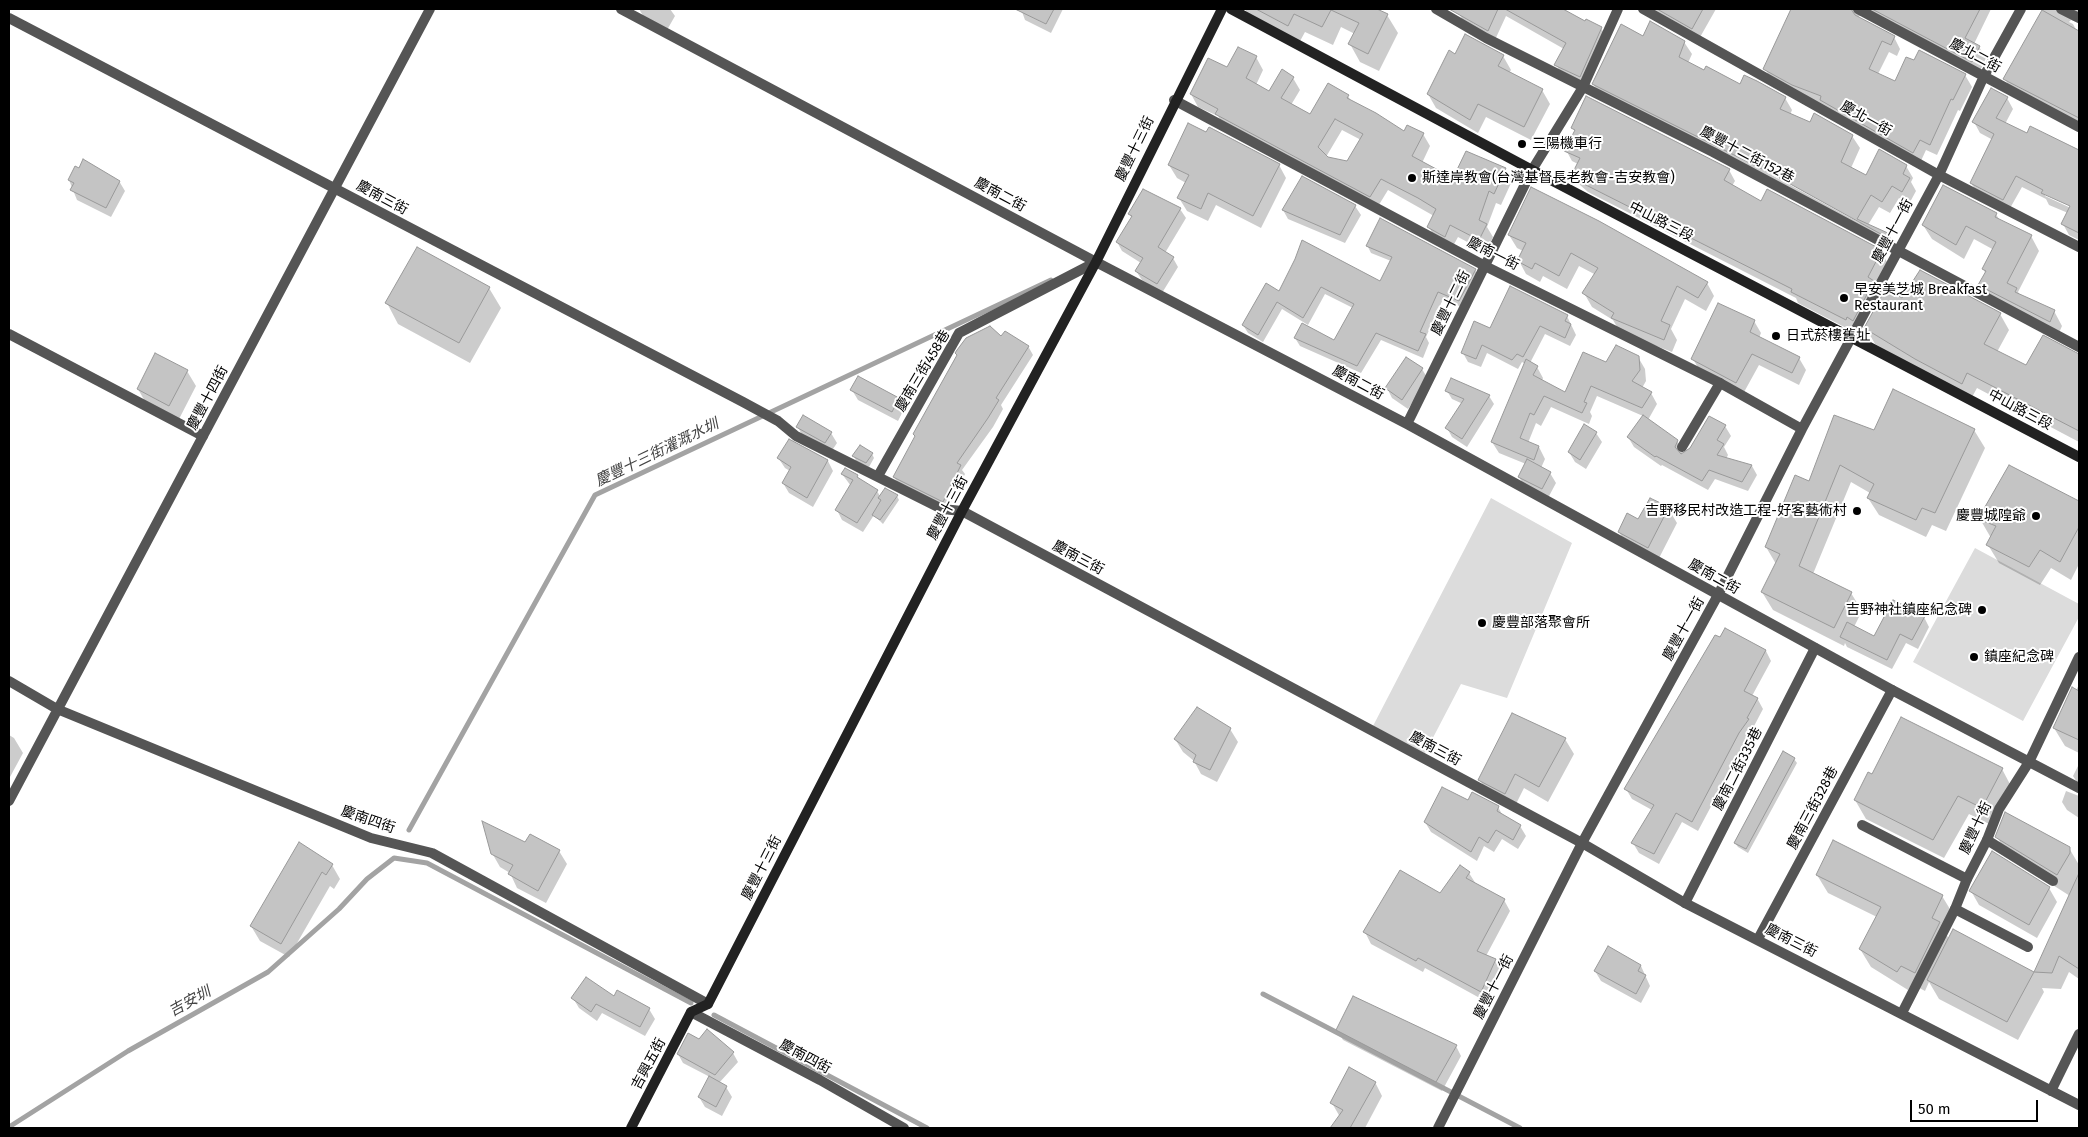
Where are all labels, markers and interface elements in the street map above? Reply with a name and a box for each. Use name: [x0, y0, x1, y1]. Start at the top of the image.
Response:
street label: 慶北二街: [1946, 35, 2004, 77]
street label: 慶北一街: [1837, 98, 1895, 140]
street label: 慶豐十三街: [1112, 114, 1158, 184]
street label: 慶豐十二街152巷: [1697, 123, 1797, 187]
place label: 三陽機車行: [1532, 136, 1602, 152]
marker: 三陽機車行: [1516, 138, 1528, 150]
place label: 斯達岸教會(台灣基督長老教會-吉安教會): [1422, 170, 1675, 186]
marker: 斯達岸教會(台灣基督長老教會-吉安教會): [1406, 172, 1418, 184]
street label: 慶南二街: [971, 174, 1029, 216]
street label: 慶南三街: [353, 177, 411, 219]
street label: 慶豐十一街: [1869, 196, 1917, 266]
street label: 中山路三段: [1626, 199, 1696, 245]
street label: 慶南一街: [1464, 234, 1522, 274]
street label: 慶豐十二街: [1428, 268, 1474, 338]
place label: 早安美芝城 Breakfast Restaurant: [1854, 282, 1987, 314]
marker: 早安美芝城 Breakfast Restaurant: [1838, 292, 1850, 304]
street label: 慶南三街458巷: [892, 327, 954, 415]
place label: 日式菸樓舊址: [1786, 328, 1870, 344]
marker: 日式菸樓舊址: [1770, 330, 1782, 342]
street label: 慶南二街: [1329, 362, 1387, 404]
street label: 慶豐十四街: [184, 363, 232, 433]
street label: 中山路三段: [1985, 386, 2055, 434]
water label: 慶豐十三街灌溉水圳: [592, 415, 722, 491]
street label: 慶豐十三街: [924, 473, 972, 543]
place label: 吉野移民村改造工程-好客藝術村: [1645, 503, 1847, 519]
marker: 吉野移民村改造工程-好客藝術村: [1851, 505, 1863, 517]
place label: 慶豐城隍爺: [1956, 508, 2026, 524]
marker: 慶豐城隍爺: [2030, 510, 2042, 522]
street label: 慶南三街: [1049, 537, 1107, 579]
street label: 慶南二街: [1685, 556, 1743, 598]
street label: 慶豐十一街: [1660, 594, 1708, 664]
place label: 吉野神社鎮座紀念碑: [1846, 602, 1972, 618]
marker: 吉野神社鎮座紀念碑: [1976, 604, 1988, 616]
place label: 慶豐部落聚會所: [1492, 615, 1590, 631]
marker: 慶豐部落聚會所: [1476, 617, 1488, 629]
place label: 鎮座紀念碑: [1984, 649, 2054, 665]
marker: 鎮座紀念碑: [1968, 651, 1980, 663]
street label: 慶南二街335巷: [1710, 725, 1766, 813]
street label: 慶南三街: [1406, 728, 1464, 770]
street label: 慶南三街328巷: [1784, 764, 1842, 852]
street label: 慶豐十街: [1957, 799, 1995, 857]
street label: 慶南四街: [339, 803, 397, 837]
street label: 慶豐十三街: [739, 833, 785, 903]
street label: 慶南三街: [1762, 921, 1820, 961]
street label: 慶豐十一街: [1471, 952, 1517, 1022]
water label: 吉安圳: [166, 983, 214, 1021]
street label: 吉興五街: [628, 1035, 670, 1093]
street label: 慶南四街: [776, 1036, 834, 1078]
scale bar: [1913, 1090, 2040, 1122]
text: 50 m: [1918, 1100, 1951, 1118]

